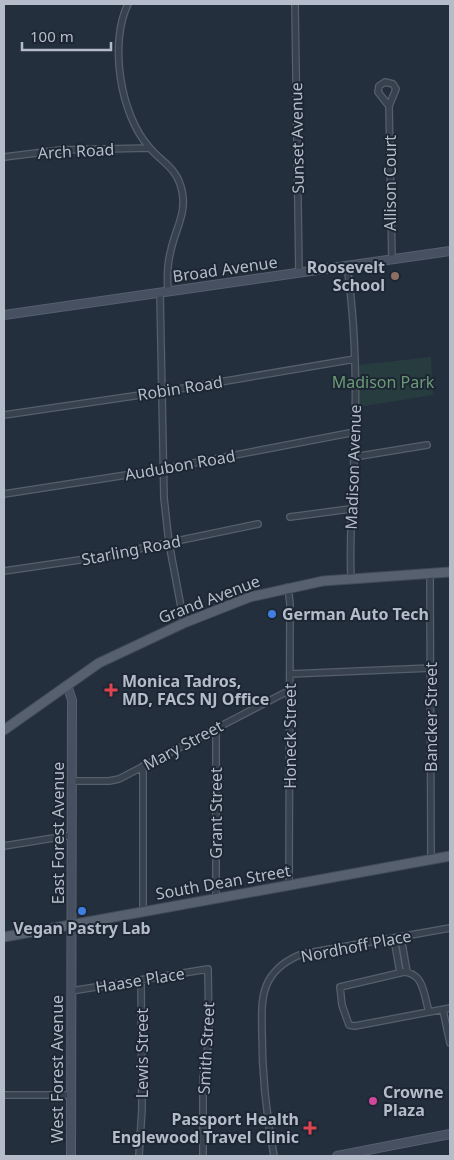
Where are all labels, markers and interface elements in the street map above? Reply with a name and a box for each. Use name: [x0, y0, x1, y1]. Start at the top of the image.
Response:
scale bar: [22, 20, 111, 52]
text: 100 m: [30, 26, 74, 46]
street label: Sunset Avenue: [285, 82, 309, 194]
street label: Allison Court: [379, 135, 401, 231]
street label: Arch Road: [37, 138, 115, 164]
street label: Broad Avenue: [171, 251, 279, 287]
place label: Roosevelt School: [307, 256, 385, 296]
marker: Roosevelt School: [389, 270, 401, 282]
street label: Robin Road: [136, 370, 224, 406]
park label: Madison Park: [332, 371, 435, 393]
street label: Madison Avenue: [340, 404, 366, 530]
street label: Audubon Road: [123, 444, 237, 486]
street label: Starling Road: [79, 530, 183, 570]
street label: Grand Avenue: [155, 570, 263, 628]
place label: German Auto Tech: [282, 603, 429, 625]
marker: German Auto Tech: [266, 608, 278, 620]
street label: Bancker Street: [420, 662, 442, 772]
place label: Monica Tadros, MD, FACS NJ Office: [122, 670, 269, 710]
marker: Monica Tadros, MD, FACS NJ Office: [104, 683, 118, 697]
street label: Honeck Street: [279, 683, 301, 789]
street label: Mary Street: [139, 715, 227, 775]
street label: East Forest Avenue: [47, 762, 69, 904]
street label: Grant Street: [205, 767, 227, 859]
street label: South Dean Street: [154, 859, 292, 905]
marker: Vegan Pastry Lab: [76, 905, 88, 917]
place label: Vegan Pastry Lab: [13, 917, 151, 939]
street label: Nordhoff Place: [299, 924, 413, 968]
street label: Haase Place: [94, 962, 186, 998]
street label: West Forest Avenue: [46, 995, 68, 1143]
street label: Smith Street: [193, 1001, 219, 1095]
street label: Lewis Street: [131, 1008, 153, 1098]
place label: Crowne Plaza: [383, 1081, 443, 1121]
marker: Crowne Plaza: [367, 1095, 379, 1107]
place label: Passport Health Englewood Travel Clinic: [112, 1108, 299, 1148]
marker: Passport Health Englewood Travel Clinic: [303, 1121, 317, 1135]

